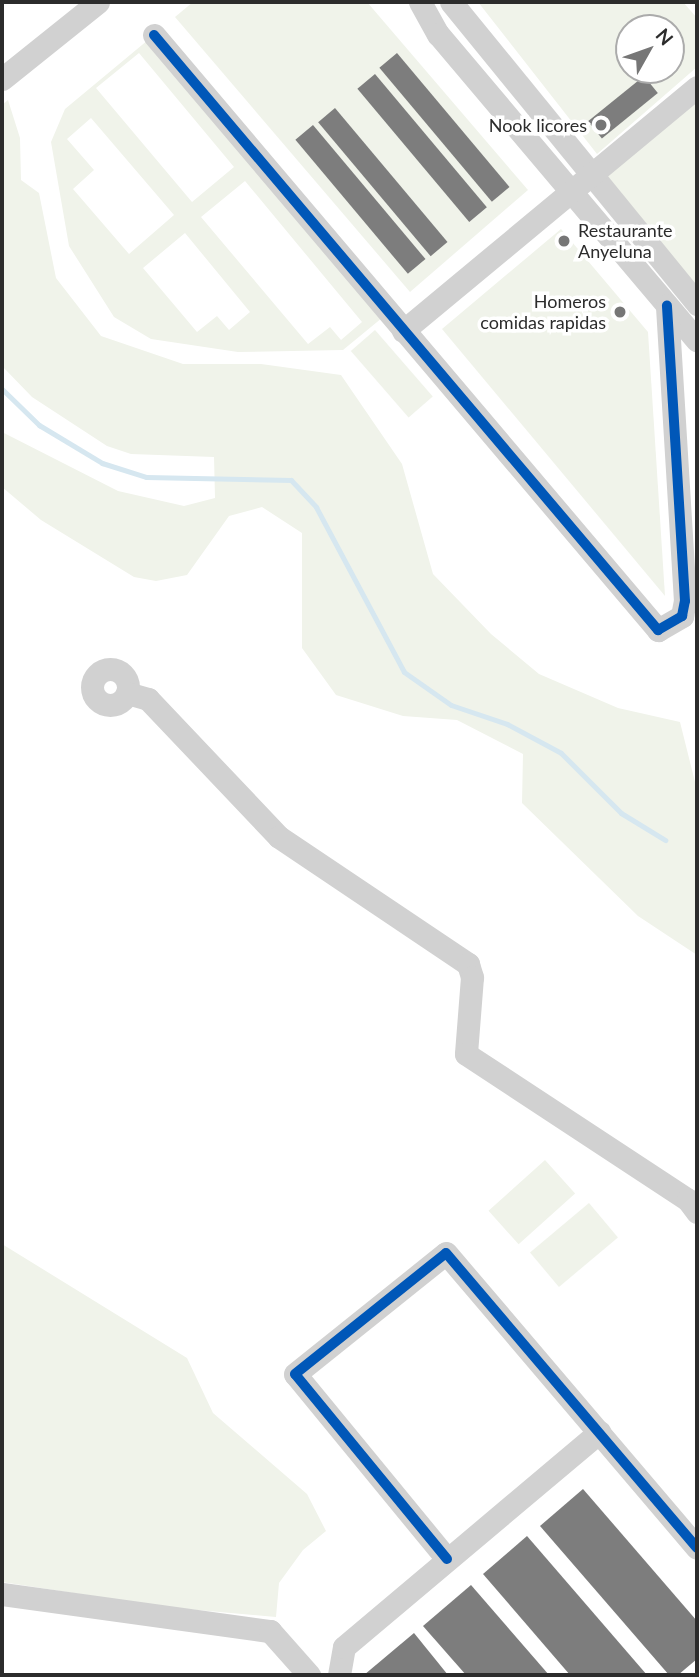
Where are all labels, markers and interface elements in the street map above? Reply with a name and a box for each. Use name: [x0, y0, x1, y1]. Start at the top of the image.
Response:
north arrow: [615, 14, 685, 84]
text: N: [651, 23, 678, 49]
place label: Nook licores: [489, 114, 587, 136]
marker: Nook licores: [593, 117, 609, 133]
place label: Restaurante Anyeluna: [578, 220, 673, 262]
marker: Restaurante Anyeluna: [556, 233, 572, 249]
place label: Homeros comidas rapidas: [480, 291, 606, 334]
marker: Homeros comidas rapidas: [612, 304, 628, 320]

